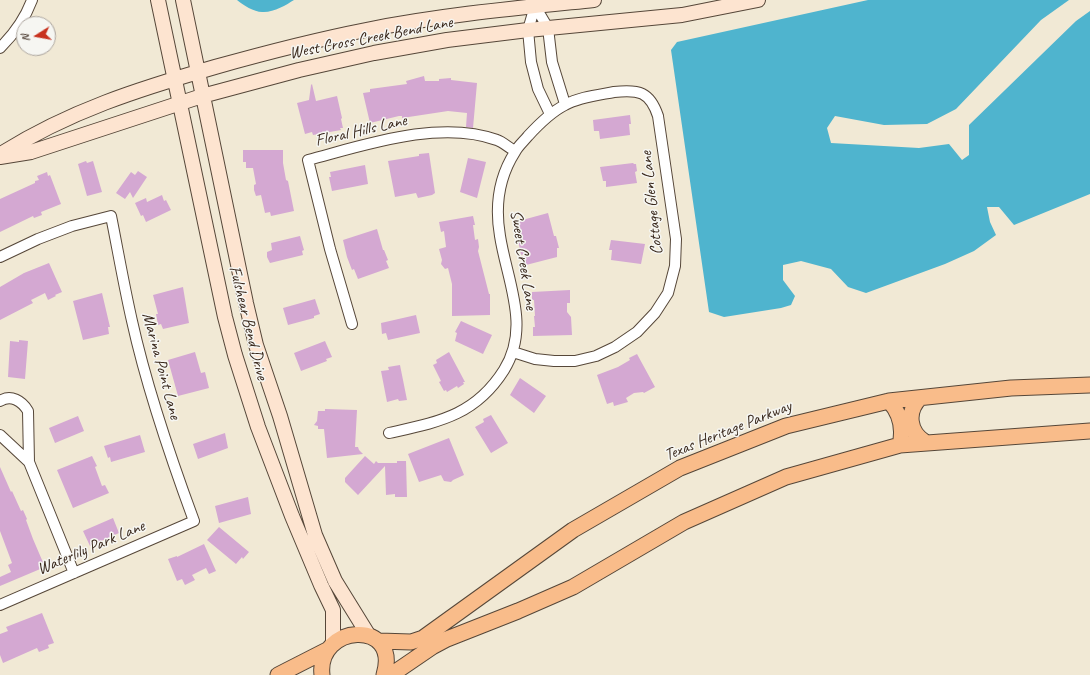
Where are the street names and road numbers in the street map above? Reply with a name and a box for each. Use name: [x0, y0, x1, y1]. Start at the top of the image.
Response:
street label: West Cross Creek Bend Lane: [288, 12, 454, 64]
street label: Floral Hills Lane: [313, 111, 409, 151]
street label: Cottage Glen Lane: [636, 150, 668, 256]
street label: Sweet Creek Lane: [505, 209, 541, 311]
street label: Fulshear Bend Drive: [224, 264, 272, 382]
street label: Marina Point Lane: [137, 310, 185, 422]
street label: Texas Heritage Parkway: [661, 396, 795, 466]
street label: Waterlily Park Lane: [34, 516, 148, 580]

